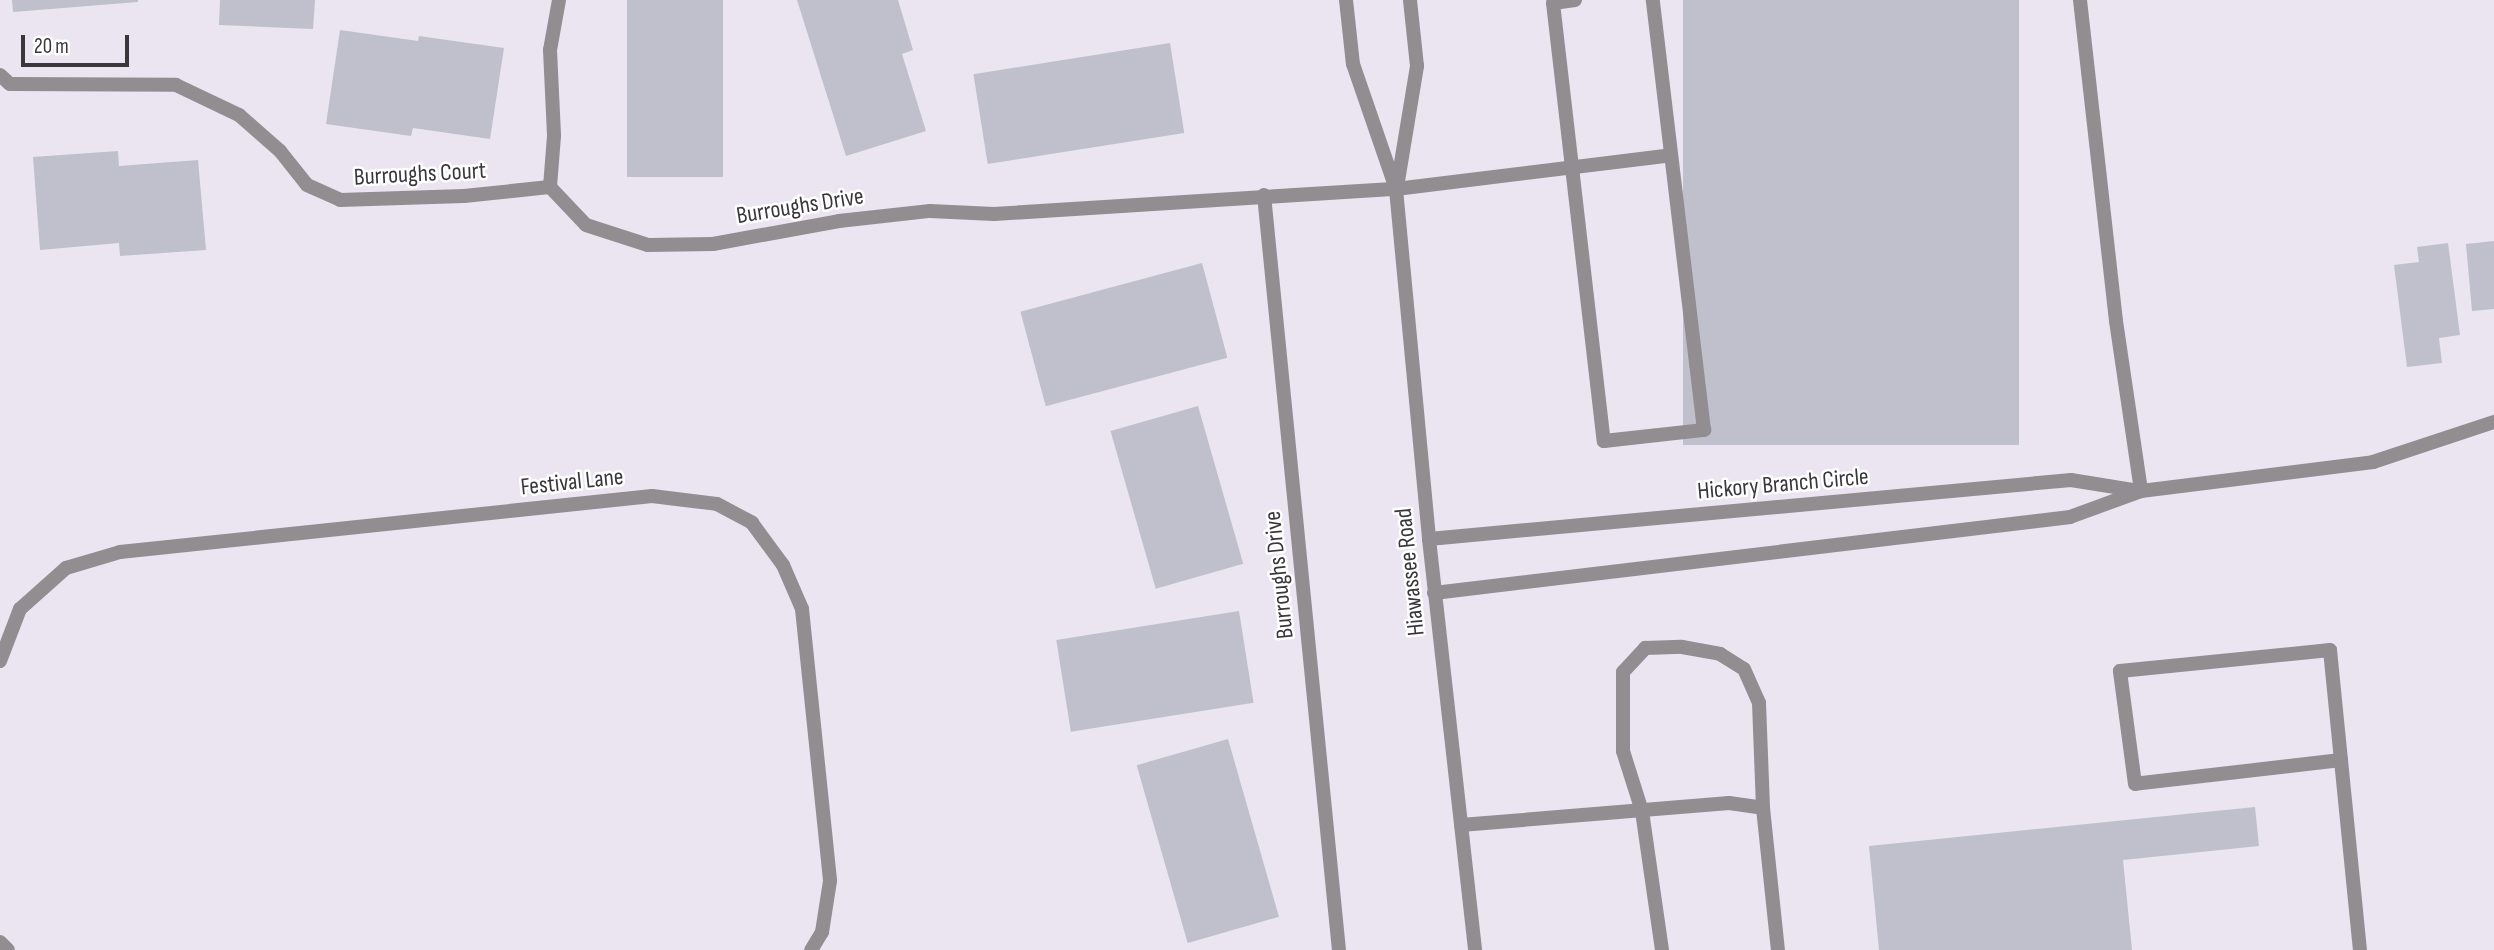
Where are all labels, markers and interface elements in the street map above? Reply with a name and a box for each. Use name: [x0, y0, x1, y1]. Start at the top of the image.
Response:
scale bar: [24, 21, 133, 65]
text: 20 m: [34, 34, 69, 59]
street label: Burroughs Court: [353, 156, 487, 192]
street label: Burroughs Drive: [734, 182, 866, 230]
street label: Festival Lane: [519, 462, 625, 502]
street label: Hickory Branch Circle: [1696, 462, 1870, 506]
street label: Hiawassee Road: [1389, 507, 1431, 637]
street label: Burroughs Drive: [1258, 510, 1300, 640]

